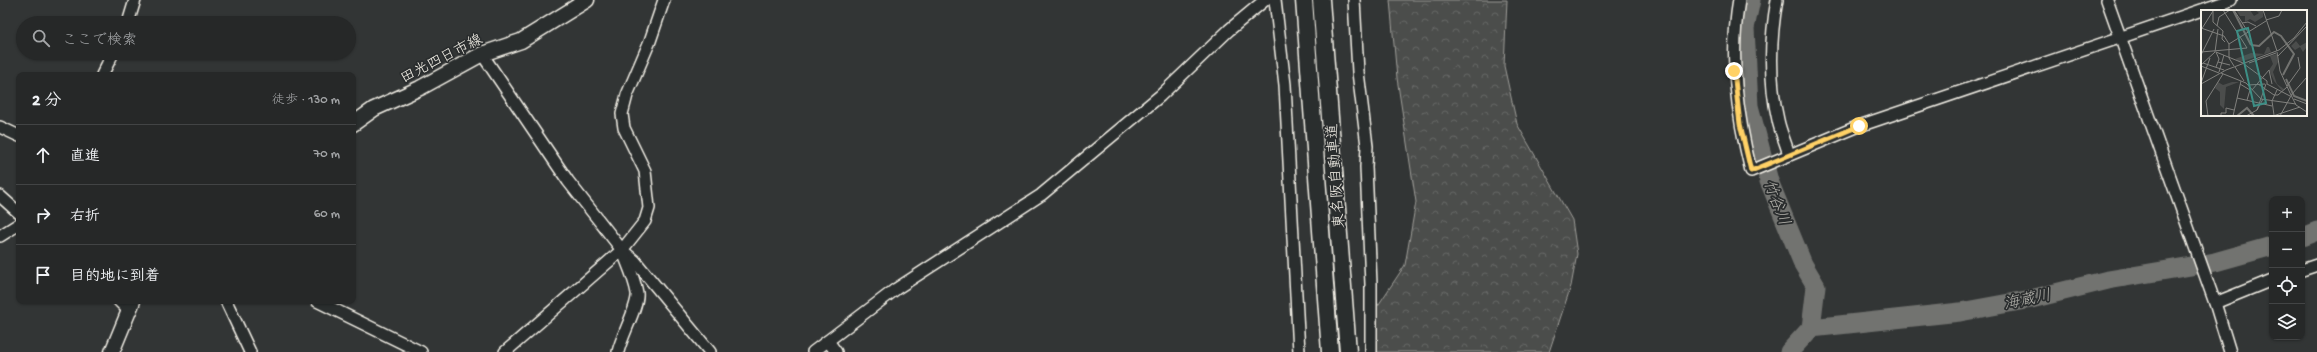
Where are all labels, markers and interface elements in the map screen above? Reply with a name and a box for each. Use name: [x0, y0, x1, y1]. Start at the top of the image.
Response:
inset map: [2201, 10, 2307, 116]
search box: [16, 16, 356, 60]
icon: search: [30, 27, 52, 49]
street label: 田光四日市線: [397, 30, 486, 88]
text: ここで検索: [62, 32, 137, 50]
route end: [1725, 62, 1743, 80]
text: 2 分: [32, 92, 61, 112]
text: 徒歩 · 130 m: [272, 93, 340, 108]
route start: [1850, 117, 1868, 135]
street label: 東名阪自動車道: [1323, 123, 1350, 229]
icon: ahead: [32, 144, 54, 166]
text: 70 m: [314, 147, 340, 162]
text: 直進: [70, 148, 100, 166]
water label: 竹谷川: [1757, 177, 1793, 229]
map controls: [2269, 196, 2305, 340]
button: +: [2269, 196, 2305, 232]
icon: right: [32, 204, 54, 226]
text: 60 m: [314, 207, 340, 222]
text: 右折: [70, 208, 100, 226]
button: −: [2269, 232, 2305, 268]
icon: arrive: [32, 264, 54, 286]
text: 目的地に到着: [70, 268, 160, 286]
button: locate: [2269, 268, 2305, 304]
water label: 海蔵川: [2002, 286, 2053, 316]
button: layers: [2269, 304, 2305, 340]

